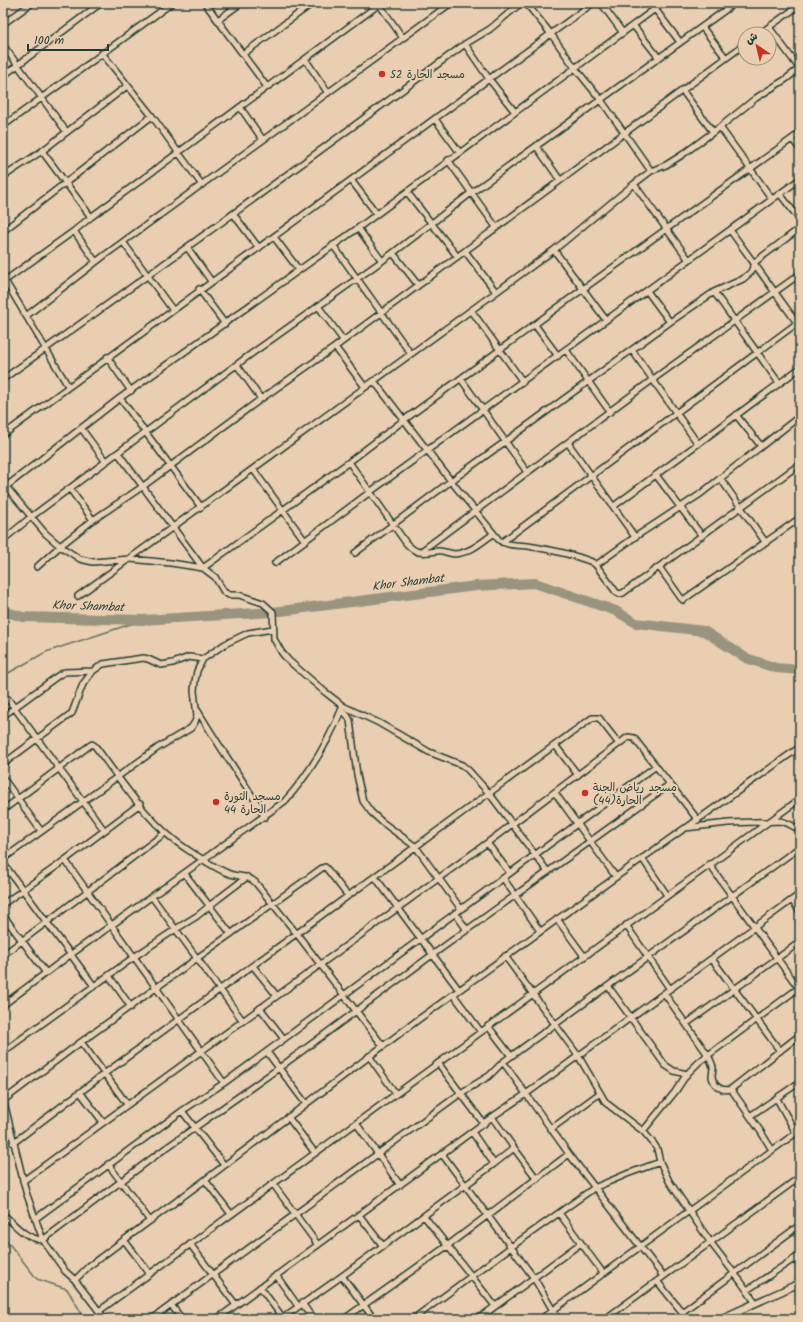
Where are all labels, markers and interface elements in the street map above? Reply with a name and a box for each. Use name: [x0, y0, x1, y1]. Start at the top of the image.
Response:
scale bar: [28, 26, 108, 52]
north arrow: [737, 26, 777, 66]
text: ش: [742, 28, 762, 49]
text: 100 m: [34, 31, 65, 50]
place label: مسجد الحارة 52: [390, 66, 465, 84]
marker: مسجد الحارة 52: [377, 69, 387, 79]
water label: Khor Shambat: [371, 568, 447, 596]
water label: Khor Shambat: [52, 596, 127, 617]
place label: مسجد رياض الجنة الحارة(44): [593, 779, 677, 810]
place label: مسجد الثورة الحارة 44: [224, 788, 281, 819]
marker: مسجد رياض الجنة الحارة(44): [580, 788, 590, 798]
marker: مسجد الثورة الحارة 44: [211, 797, 221, 807]

